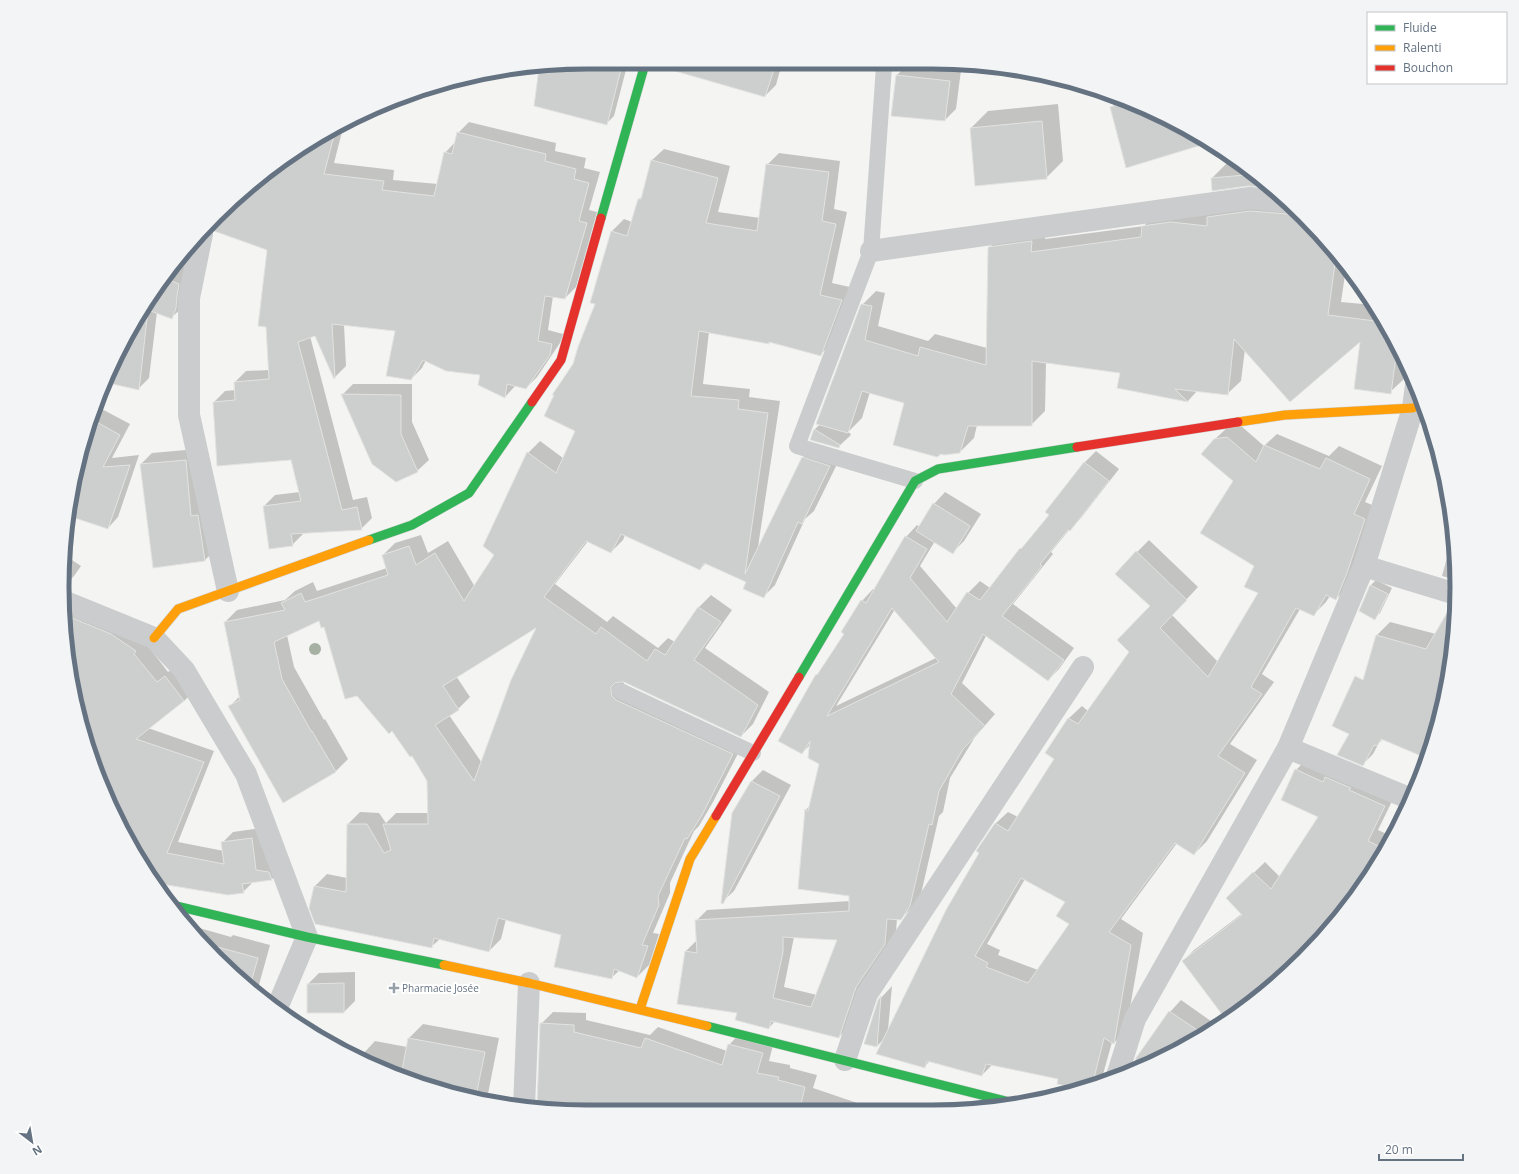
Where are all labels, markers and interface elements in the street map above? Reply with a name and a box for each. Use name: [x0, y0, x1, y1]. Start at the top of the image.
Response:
legend: [1367, 12, 1507, 84]
text: Fluide: [1403, 19, 1437, 36]
text: Ralenti: [1403, 39, 1442, 56]
text: Bouchon: [1403, 59, 1453, 76]
place label: Pharmacie Josée: [402, 981, 479, 995]
marker: Pharmacie Josée: [389, 983, 399, 993]
north arrow: [12, 1122, 52, 1162]
scale bar: [1379, 1136, 1463, 1162]
text: 20 m: [1385, 1141, 1413, 1158]
text: N: [30, 1142, 45, 1160]

